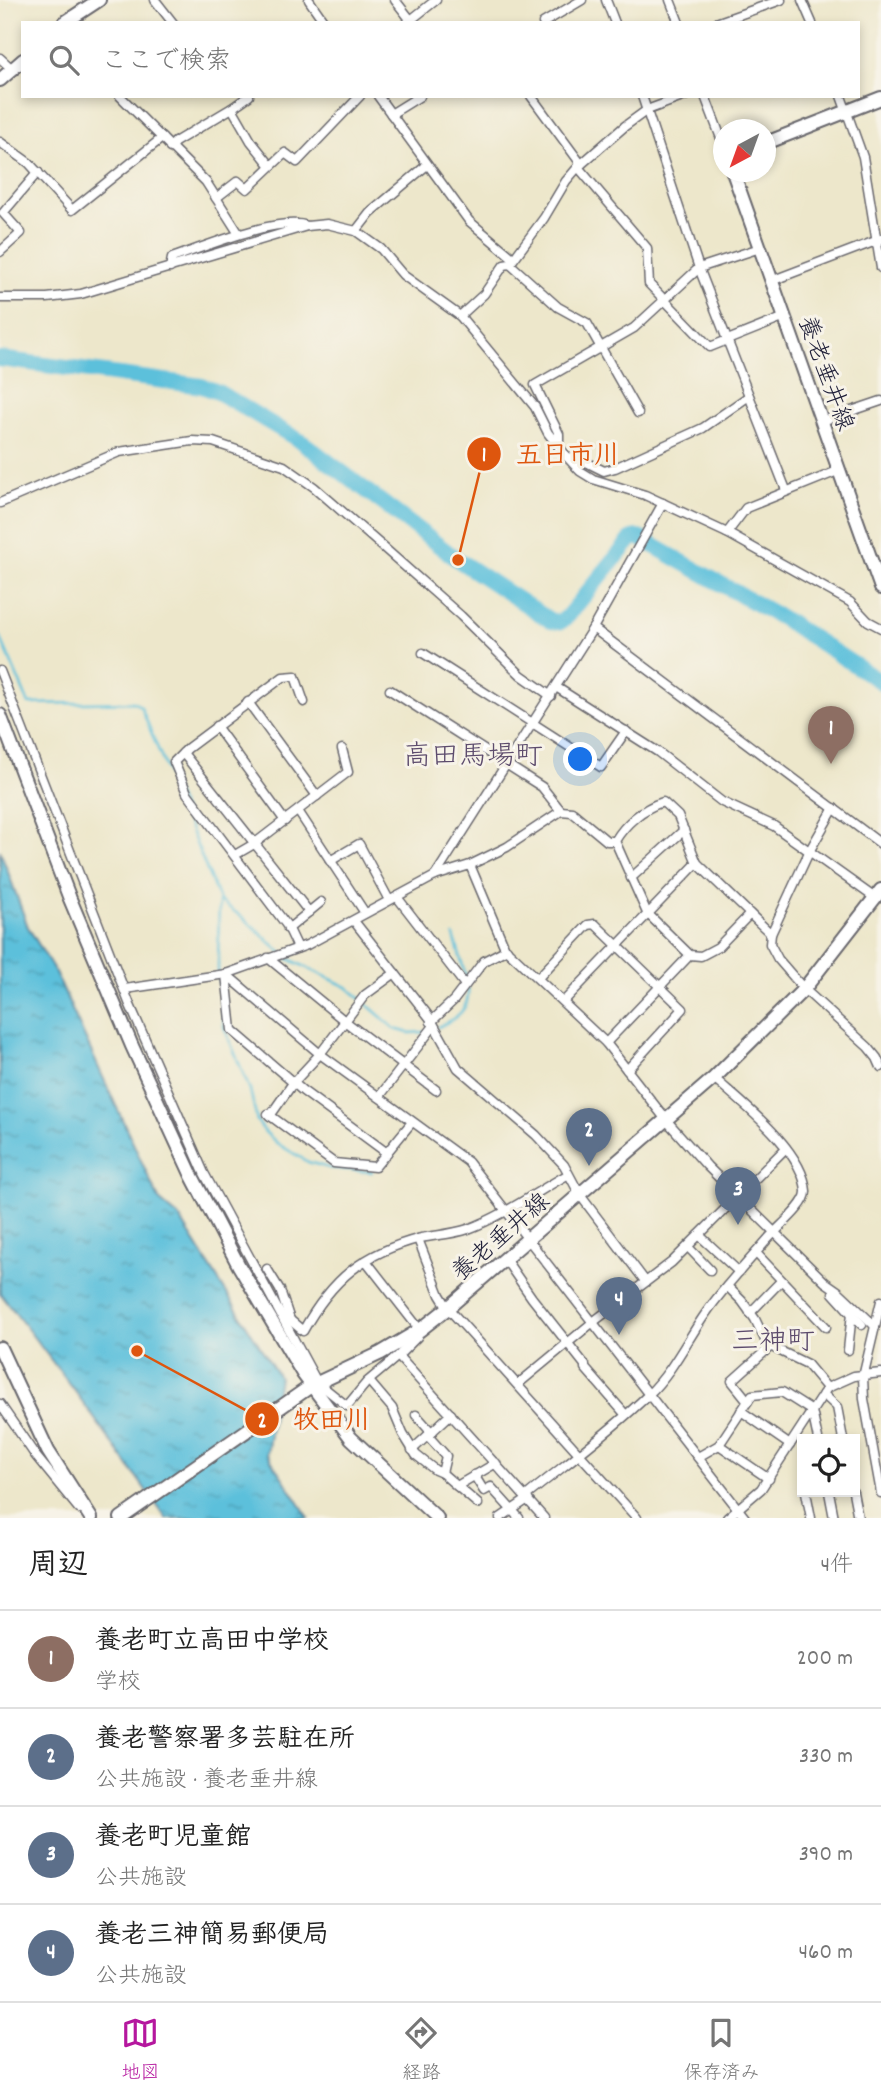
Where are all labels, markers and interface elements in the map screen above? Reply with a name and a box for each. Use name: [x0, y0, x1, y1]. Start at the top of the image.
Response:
search box: [21, 21, 860, 98]
icon: search: [45, 41, 83, 79]
text: ここで検索: [101, 44, 231, 81]
north arrow: [713, 119, 776, 182]
street label: 養老垂井線: [788, 312, 861, 436]
callout: 五日市川: [467, 430, 634, 477]
text: 五日市川: [516, 439, 620, 476]
text: 1: [482, 442, 486, 472]
pin: 1: [808, 706, 854, 764]
district label: 高田馬場町: [403, 739, 543, 779]
your location: [563, 742, 597, 776]
pin: 2: [566, 1108, 612, 1166]
pin: 3: [715, 1167, 761, 1225]
street label: 養老垂井線: [446, 1186, 558, 1290]
pin: 4: [596, 1277, 642, 1335]
district label: 三神町: [731, 1324, 815, 1364]
callout: 牧田川: [244, 1396, 385, 1443]
text: 牧田川: [293, 1404, 371, 1441]
text: 2: [257, 1408, 267, 1438]
map controls: [797, 1434, 860, 1497]
button: locate: [797, 1434, 860, 1497]
text: 周辺: [28, 1546, 88, 1589]
text: 4件: [820, 1550, 853, 1583]
text: 養老町立高田中学校: [95, 1624, 329, 1661]
text: 1: [48, 1643, 54, 1676]
text: 200 m: [797, 1643, 853, 1676]
text: 学校: [95, 1667, 141, 1700]
text: 養老警察署多芸駐在所: [95, 1722, 355, 1759]
text: 2: [46, 1741, 56, 1774]
text: 330 m: [799, 1741, 853, 1774]
text: 公共施設 · 養老垂井線: [95, 1765, 318, 1798]
text: 養老町児童館: [95, 1820, 251, 1857]
text: 3: [46, 1839, 56, 1872]
text: 390 m: [799, 1839, 853, 1872]
text: 公共施設: [95, 1863, 187, 1896]
text: 養老三神簡易郵便局: [95, 1918, 329, 1955]
text: 4: [46, 1937, 56, 1970]
text: 460 m: [799, 1937, 853, 1970]
text: 公共施設: [95, 1961, 187, 1994]
tab: 地図: [121, 2014, 160, 2088]
tab: 経路: [402, 2014, 441, 2088]
tab: 保存済み: [683, 2014, 760, 2088]

